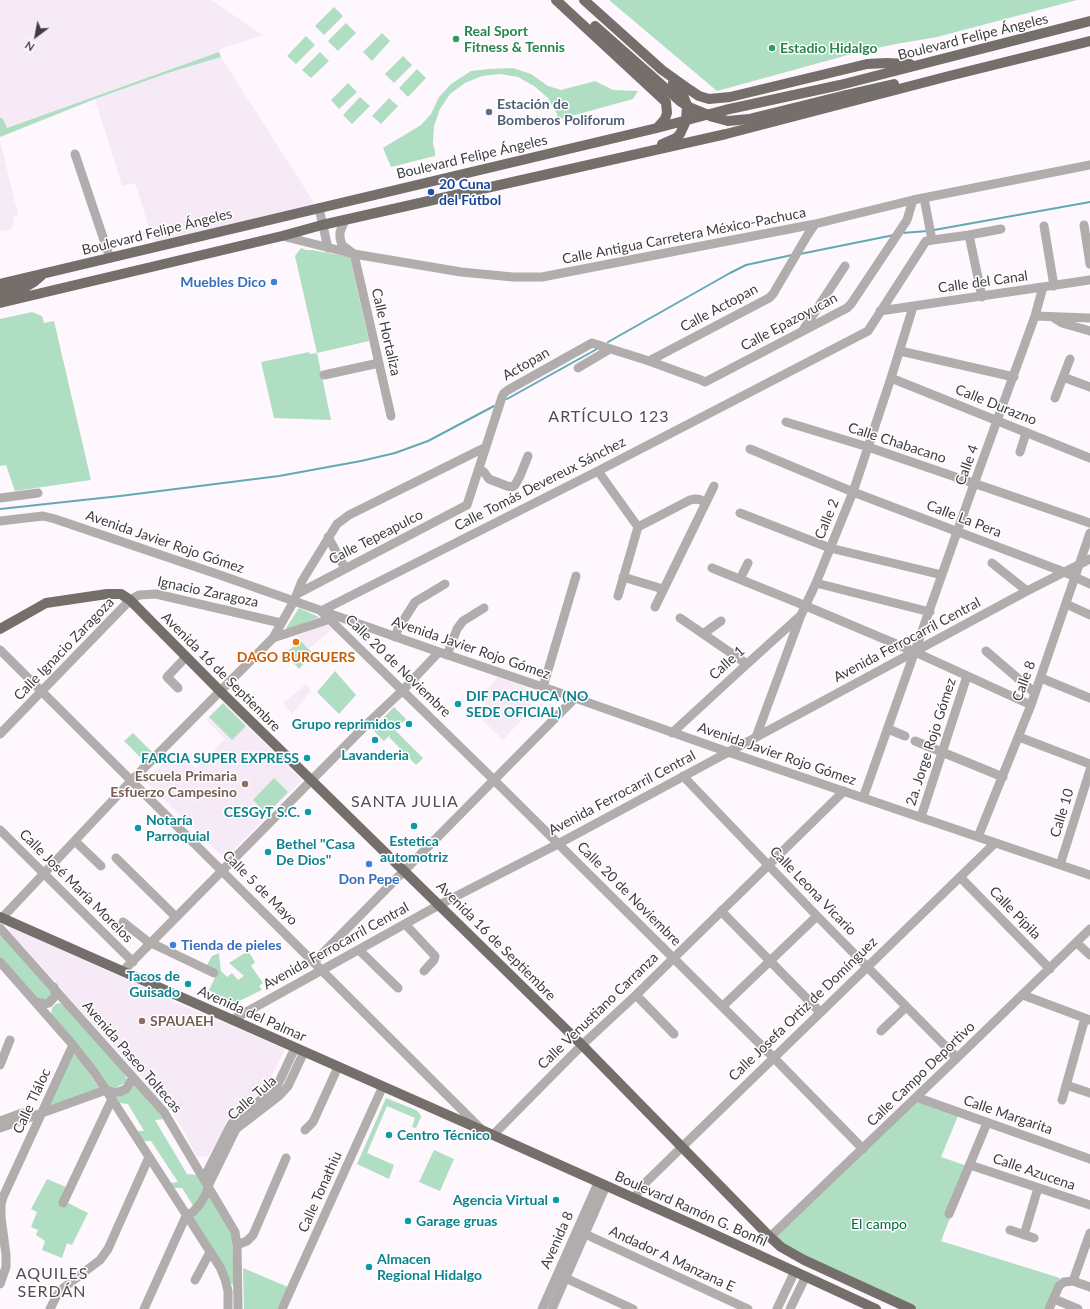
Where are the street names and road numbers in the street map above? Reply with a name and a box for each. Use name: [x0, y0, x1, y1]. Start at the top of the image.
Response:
street label: Boulevard Felipe Ángeles: [896, 10, 1050, 64]
street label: Boulevard Felipe Ángeles: [395, 131, 549, 183]
street label: Calle Antigua Carretera México-Pachuca: [561, 204, 807, 268]
street label: Boulevard Felipe Ángeles: [80, 205, 234, 259]
street label: Calle del Canal: [937, 267, 1029, 297]
street label: Calle Actopan: [677, 281, 761, 335]
street label: Calle Hortaliza: [368, 287, 404, 377]
street label: Calle Epazoyucan: [738, 289, 840, 355]
street label: Actopan: [499, 344, 553, 384]
street label: Calle Durazno: [953, 381, 1039, 429]
street label: Calle Chabacano: [846, 419, 948, 467]
street label: Calle Tomás Devereux Sánchez: [452, 433, 628, 535]
street label: Calle 4: [952, 442, 982, 488]
street label: Calle 2: [811, 496, 843, 542]
street label: Calle La Pera: [924, 497, 1004, 541]
street label: Calle Tepeapulco: [326, 506, 426, 568]
street label: Avenida Javier Rojo Gómez: [84, 507, 246, 577]
street label: Ignacio Zaragoza: [156, 573, 260, 611]
street label: Calle Ignacio Zaragoza: [10, 594, 118, 704]
street label: Avenida Ferrocarril Central: [831, 594, 983, 686]
street label: Avenida 16 de Septiembre: [158, 609, 284, 735]
street label: Calle 20 de Noviembre: [342, 611, 454, 721]
street label: Avenida Javier Rojo Gómez: [390, 613, 552, 683]
street label: Calle 1: [706, 643, 748, 683]
street label: Calle 8: [1009, 658, 1039, 704]
street label: 2a. Jorge Rojo Gómez: [902, 676, 960, 808]
street label: Avenida Javier Rojo Gómez: [696, 719, 858, 789]
street label: Avenida Ferrocarril Central: [546, 747, 698, 839]
street label: Calle 10: [1047, 787, 1077, 839]
street label: Calle José María Morelos: [16, 826, 136, 946]
street label: Calle 20 de Noviembre: [573, 838, 685, 950]
street label: Calle Leona Vicario: [766, 843, 860, 939]
street label: Calle 5 de Mayo: [219, 847, 301, 929]
street label: Avenida 16 de Septiembre: [433, 878, 559, 1004]
street label: Calle Pípila: [986, 883, 1044, 943]
street label: Avenida Ferrocarril Central: [260, 899, 412, 993]
street label: Calle Josefa Ortiz de Domínguez: [725, 934, 881, 1084]
street label: Calle Venustiano Carranza: [534, 949, 662, 1073]
street label: Avenida del Palmar: [195, 983, 309, 1045]
street label: Avenida Paseo Toltecas: [79, 998, 185, 1116]
street label: Calle Campo Deportivo: [864, 1018, 978, 1130]
street label: Calle Tláloc: [10, 1066, 54, 1136]
street label: Calle Tula: [224, 1072, 280, 1124]
street label: Calle Margarita: [961, 1092, 1055, 1138]
street label: Calle Tonathiu: [295, 1149, 345, 1235]
street label: Calle Azucena: [991, 1150, 1077, 1194]
street label: Boulevard Ramón G. Bonfil: [612, 1168, 770, 1250]
street label: Avenida 8: [537, 1209, 577, 1271]
street label: Andador A Manzana E: [606, 1222, 738, 1296]

